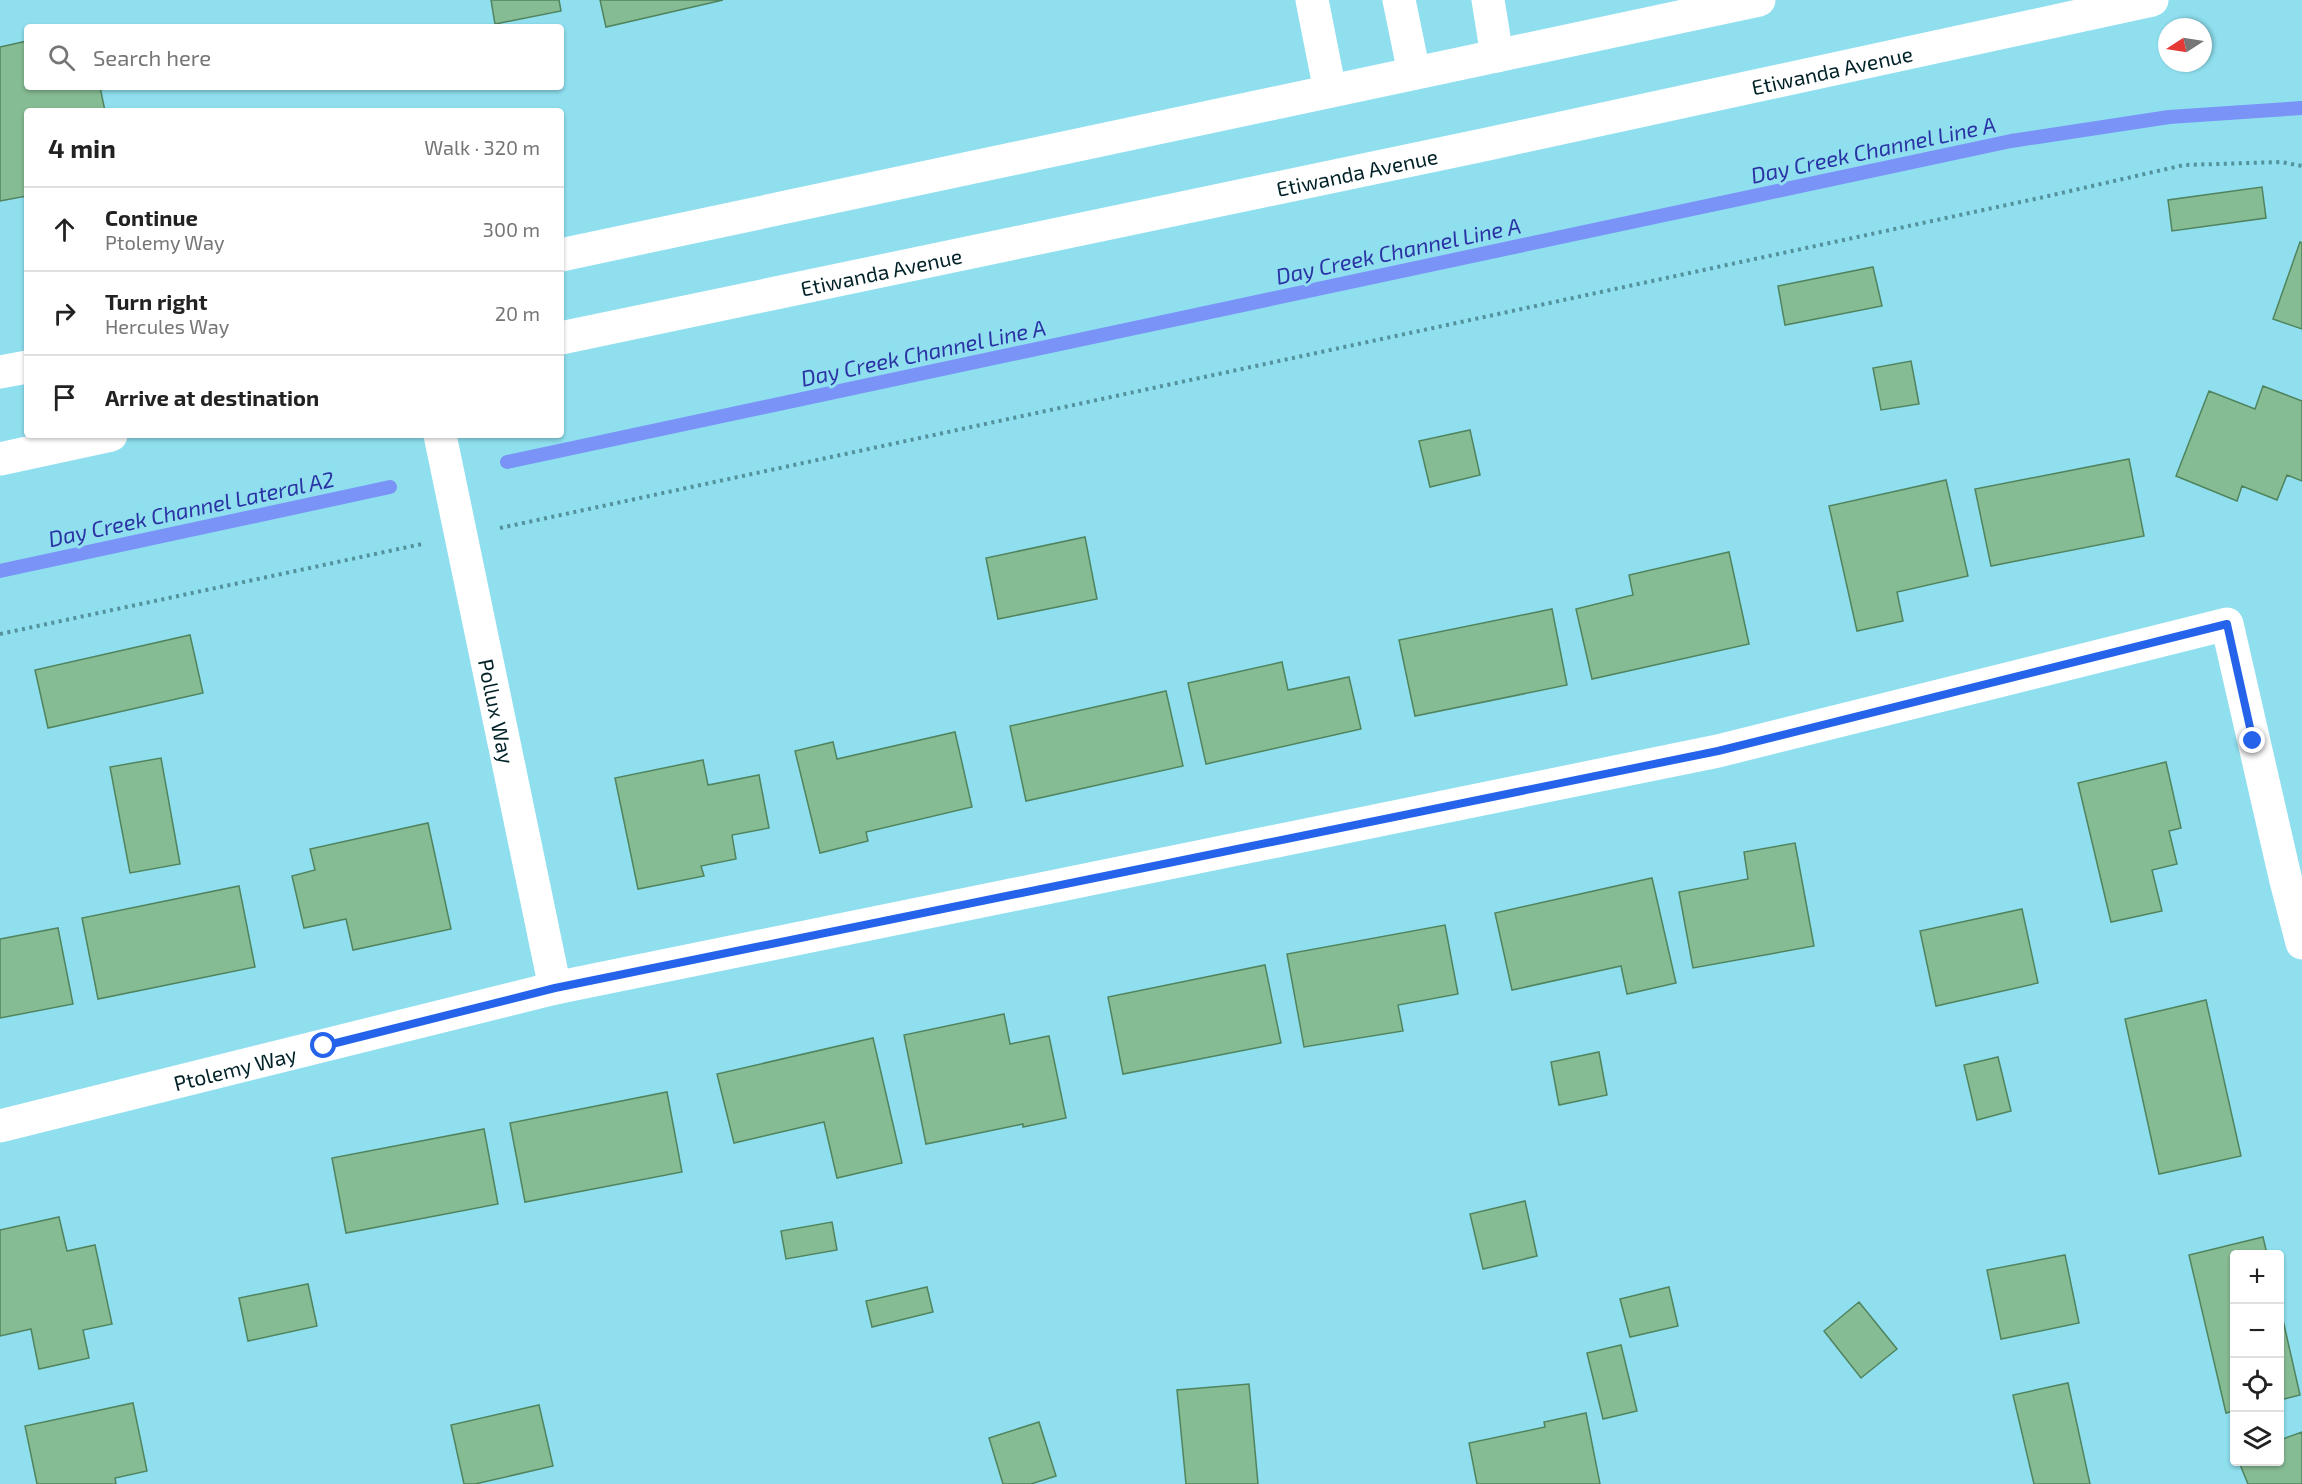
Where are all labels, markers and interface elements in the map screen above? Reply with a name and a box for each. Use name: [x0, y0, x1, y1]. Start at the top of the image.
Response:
north arrow: [2158, 18, 2212, 72]
search box: [24, 24, 564, 90]
street label: Etiwanda Avenue: [1749, 40, 1915, 99]
icon: search: [45, 41, 78, 74]
text: Search here: [93, 44, 211, 70]
water label: Day Creek Channel Line A: [1748, 110, 1998, 189]
text: 4 min: [48, 132, 116, 163]
text: Walk · 320 m: [424, 135, 540, 159]
street label: Etiwanda Avenue: [1274, 142, 1440, 200]
text: Continue: [105, 204, 198, 230]
water label: Day Creek Channel Line A: [1273, 211, 1523, 290]
icon: ahead: [48, 213, 81, 246]
text: 300 m: [483, 217, 540, 241]
text: Ptolemy Way: [105, 230, 225, 254]
street label: Etiwanda Avenue: [798, 242, 964, 300]
text: Turn right: [105, 288, 207, 314]
icon: right: [48, 297, 81, 330]
text: 20 m: [495, 301, 540, 325]
water label: Day Creek Channel Line A: [798, 313, 1048, 392]
text: Hercules Way: [105, 314, 229, 338]
icon: arrive: [48, 381, 81, 414]
text: Arrive at destination: [105, 384, 319, 410]
water label: Day Creek Channel Lateral A2: [46, 465, 337, 552]
street label: Pollux Way: [474, 656, 520, 766]
route end: [2239, 727, 2265, 753]
route start: [310, 1032, 336, 1058]
street label: Ptolemy Way: [171, 1040, 299, 1095]
map controls: [2230, 1250, 2284, 1466]
button: +: [2230, 1250, 2284, 1304]
button: −: [2230, 1304, 2284, 1358]
button: locate: [2230, 1358, 2284, 1412]
button: layers: [2230, 1412, 2284, 1466]

